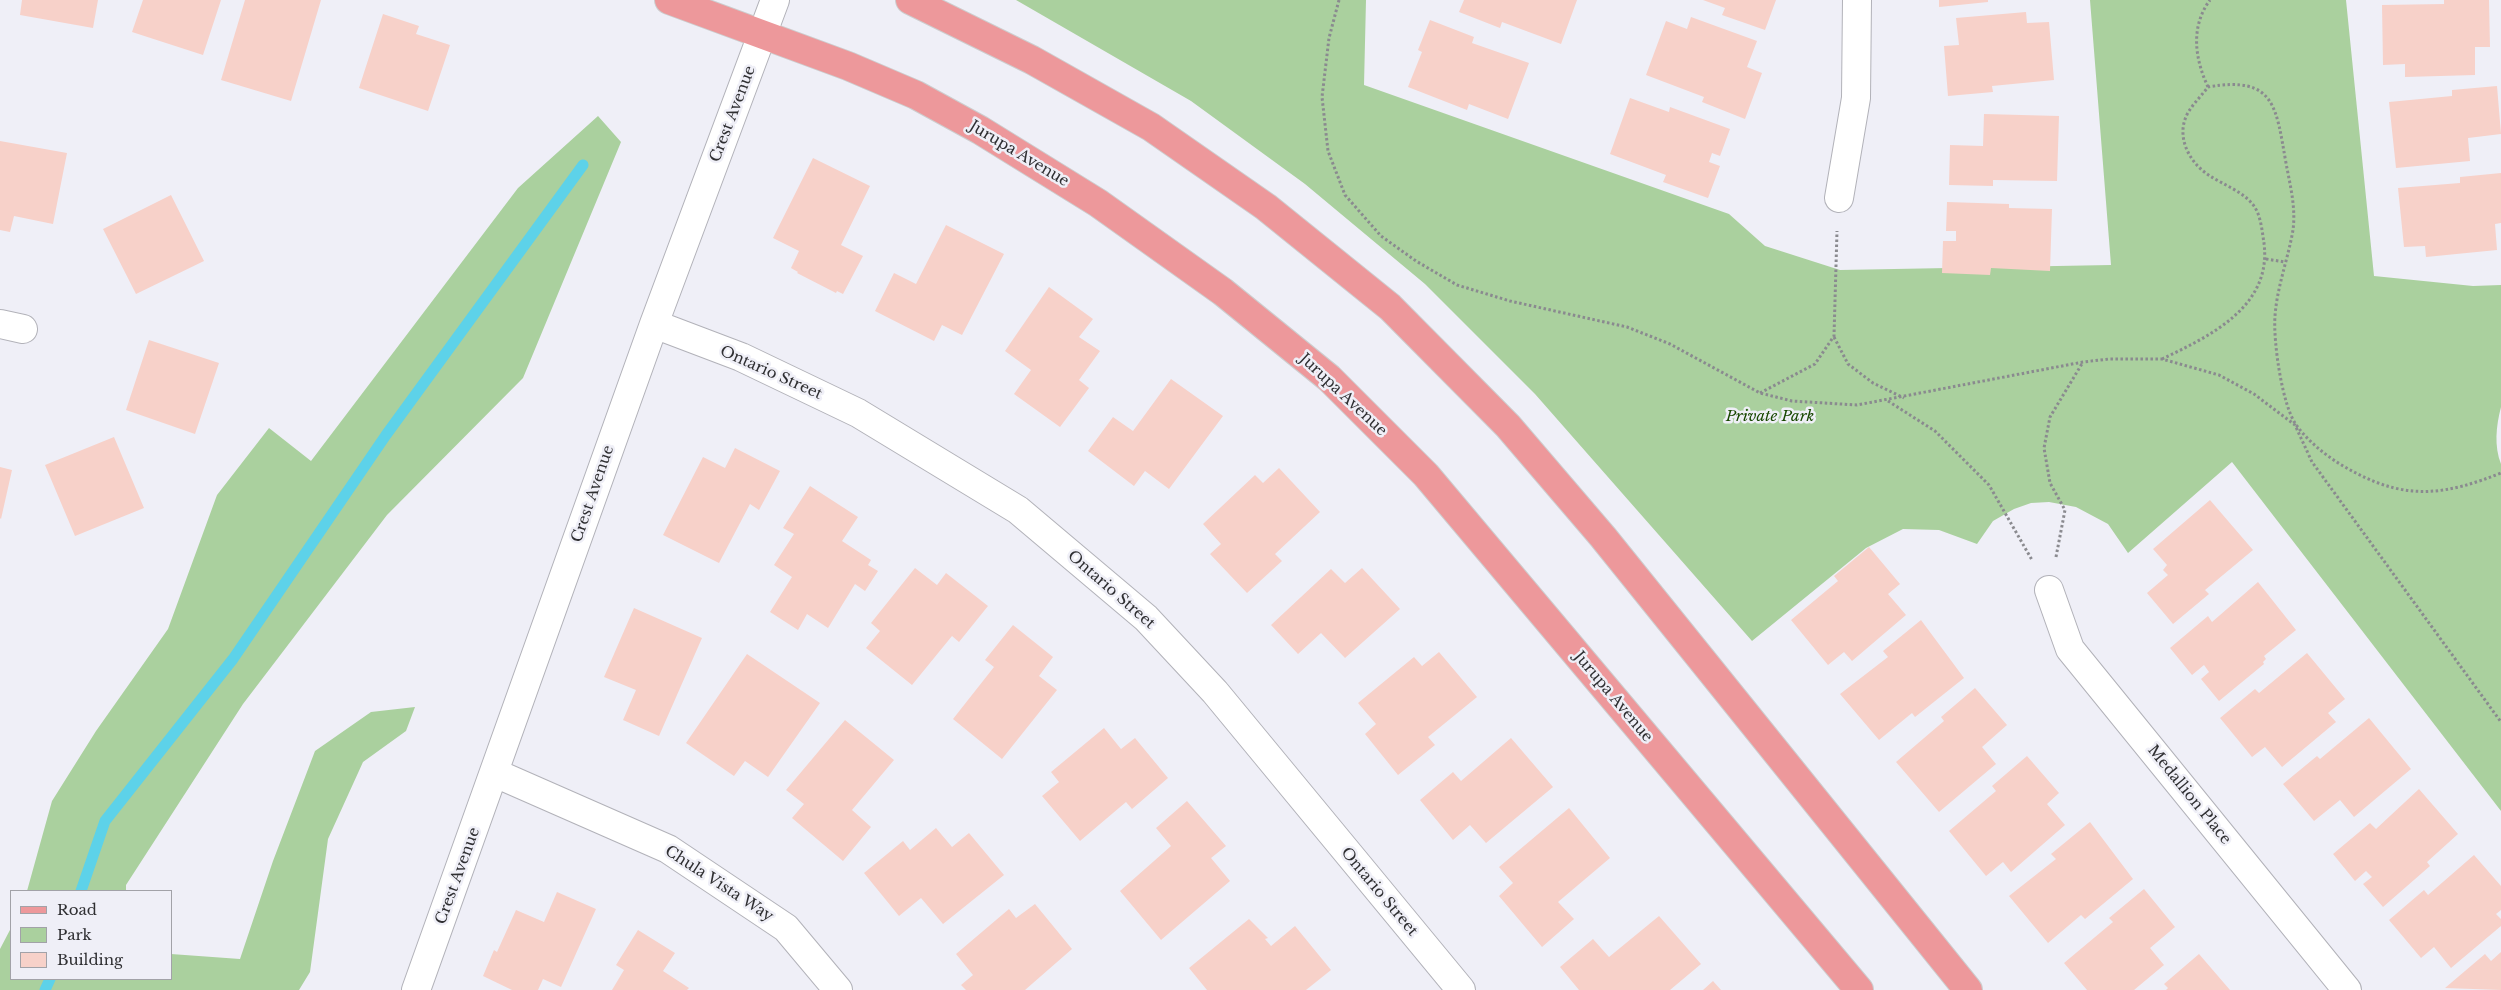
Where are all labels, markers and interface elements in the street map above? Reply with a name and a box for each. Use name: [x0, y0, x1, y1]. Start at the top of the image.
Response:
street label: Crest Avenue: [706, 63, 760, 165]
street label: Jurupa Avenue: [966, 117, 1072, 191]
street label: Ontario Street: [717, 342, 825, 404]
street label: Jurupa Avenue: [1296, 350, 1390, 440]
park label: Private Park: [1726, 408, 1814, 426]
street label: Crest Avenue: [568, 443, 618, 545]
street label: Ontario Street: [1064, 547, 1158, 633]
street label: Jurupa Avenue: [1570, 648, 1656, 746]
street label: Medallion Place: [2143, 742, 2235, 848]
street label: Crest Avenue: [432, 825, 484, 927]
street label: Chula Vista Way: [661, 842, 777, 926]
street label: Ontario Street: [1337, 844, 1421, 940]
legend: [10, 890, 172, 980]
text: Road: [57, 900, 97, 919]
text: Park: [57, 925, 92, 944]
text: Building: [57, 950, 123, 969]

